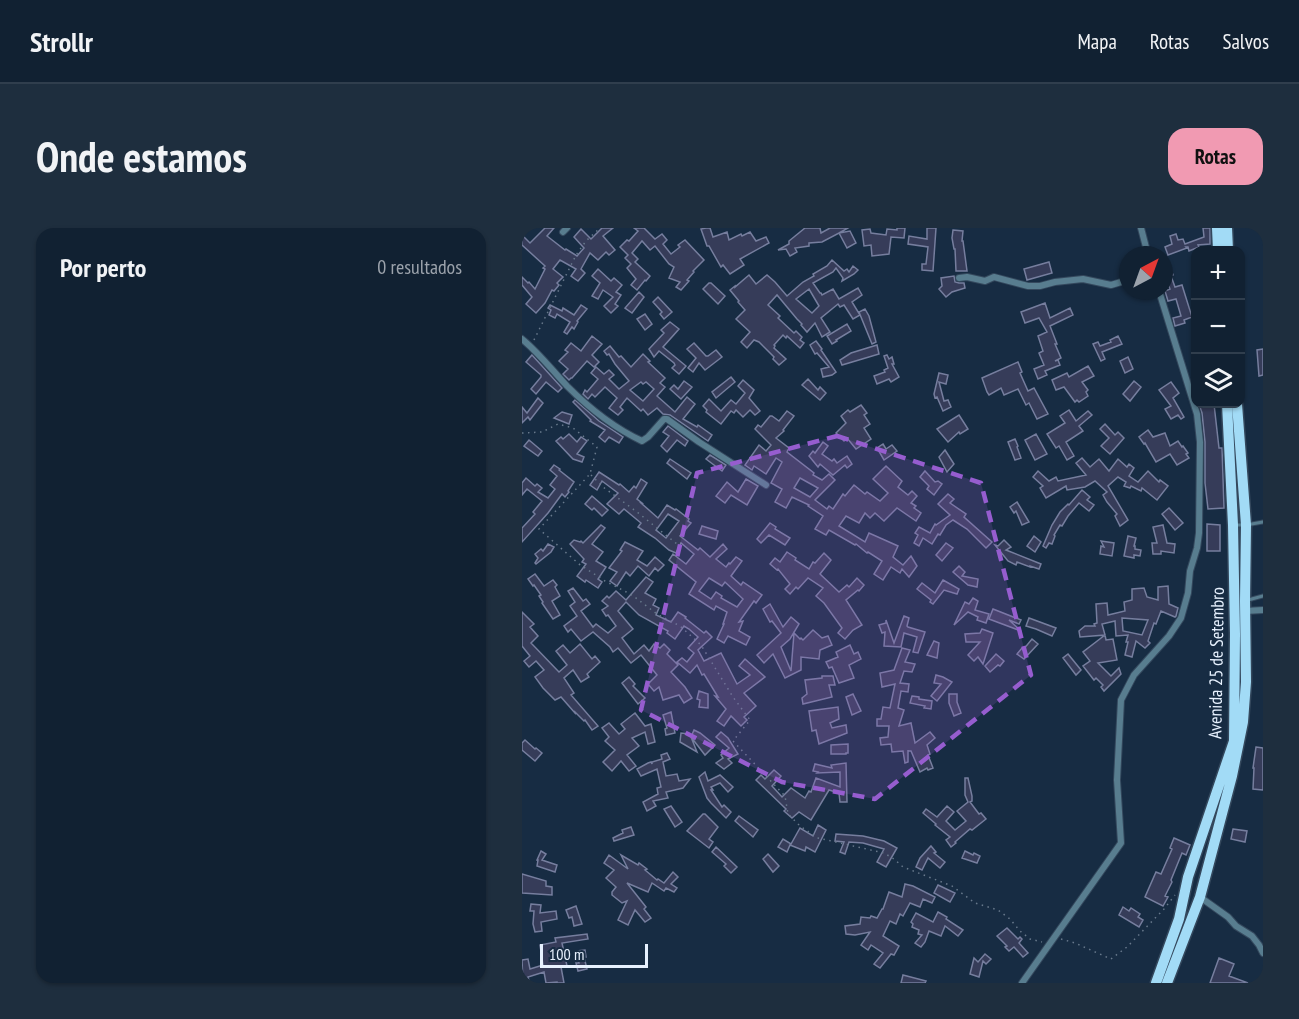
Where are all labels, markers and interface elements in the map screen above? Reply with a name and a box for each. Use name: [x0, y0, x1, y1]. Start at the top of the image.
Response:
text: Strollr: [30, 23, 93, 60]
text: Mapa: [1077, 28, 1117, 55]
text: Rotas: [1150, 28, 1189, 55]
text: Salvos: [1222, 28, 1269, 55]
button: Rotas: [1168, 128, 1263, 185]
text: Onde estamos: [36, 129, 247, 184]
north arrow: [1119, 246, 1173, 300]
map controls: [1191, 246, 1245, 408]
button: +: [1191, 246, 1245, 300]
text: Por perto: [60, 251, 146, 284]
text: 0 resultados: [377, 254, 462, 280]
button: −: [1191, 300, 1245, 354]
button: layers: [1191, 354, 1245, 408]
street label: Avenida 25 de Setembro: [1203, 587, 1229, 739]
scale bar: [540, 941, 648, 968]
text: 100 m: [549, 944, 584, 964]

